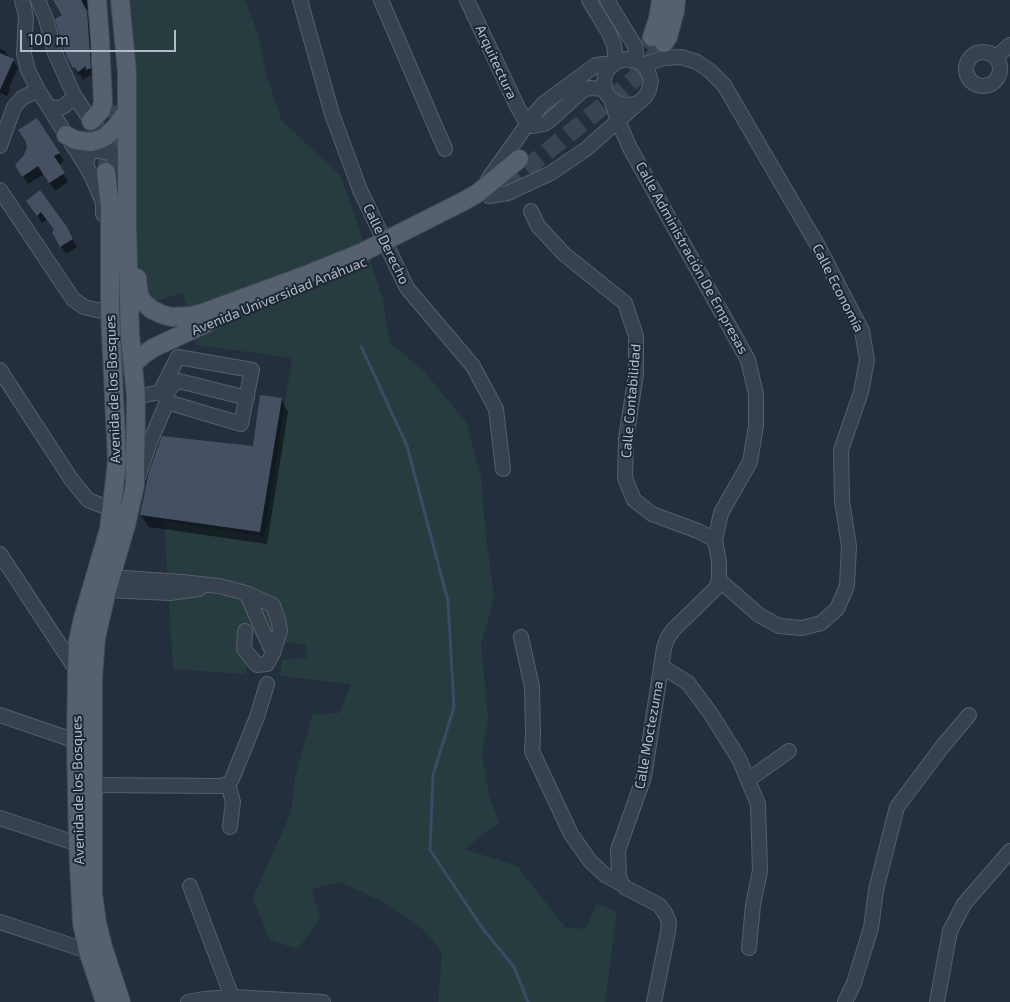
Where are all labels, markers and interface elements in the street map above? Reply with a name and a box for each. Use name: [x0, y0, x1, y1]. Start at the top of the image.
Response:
scale bar: [22, 20, 179, 52]
street label: Arquitectura: [472, 22, 520, 102]
text: 100 m: [28, 30, 69, 48]
street label: Calle Administración De Empresas: [632, 159, 752, 357]
street label: Calle Derecho: [359, 201, 413, 287]
street label: Calle Economía: [809, 241, 867, 335]
street label: Avenida Universidad Anáhuac: [189, 253, 369, 339]
street label: Avenida de los Bosques: [102, 314, 124, 464]
street label: Calle Contabilidad: [618, 343, 644, 459]
street label: Calle Moctezuma: [631, 680, 667, 790]
street label: Avenida de los Bosques: [68, 715, 88, 865]

